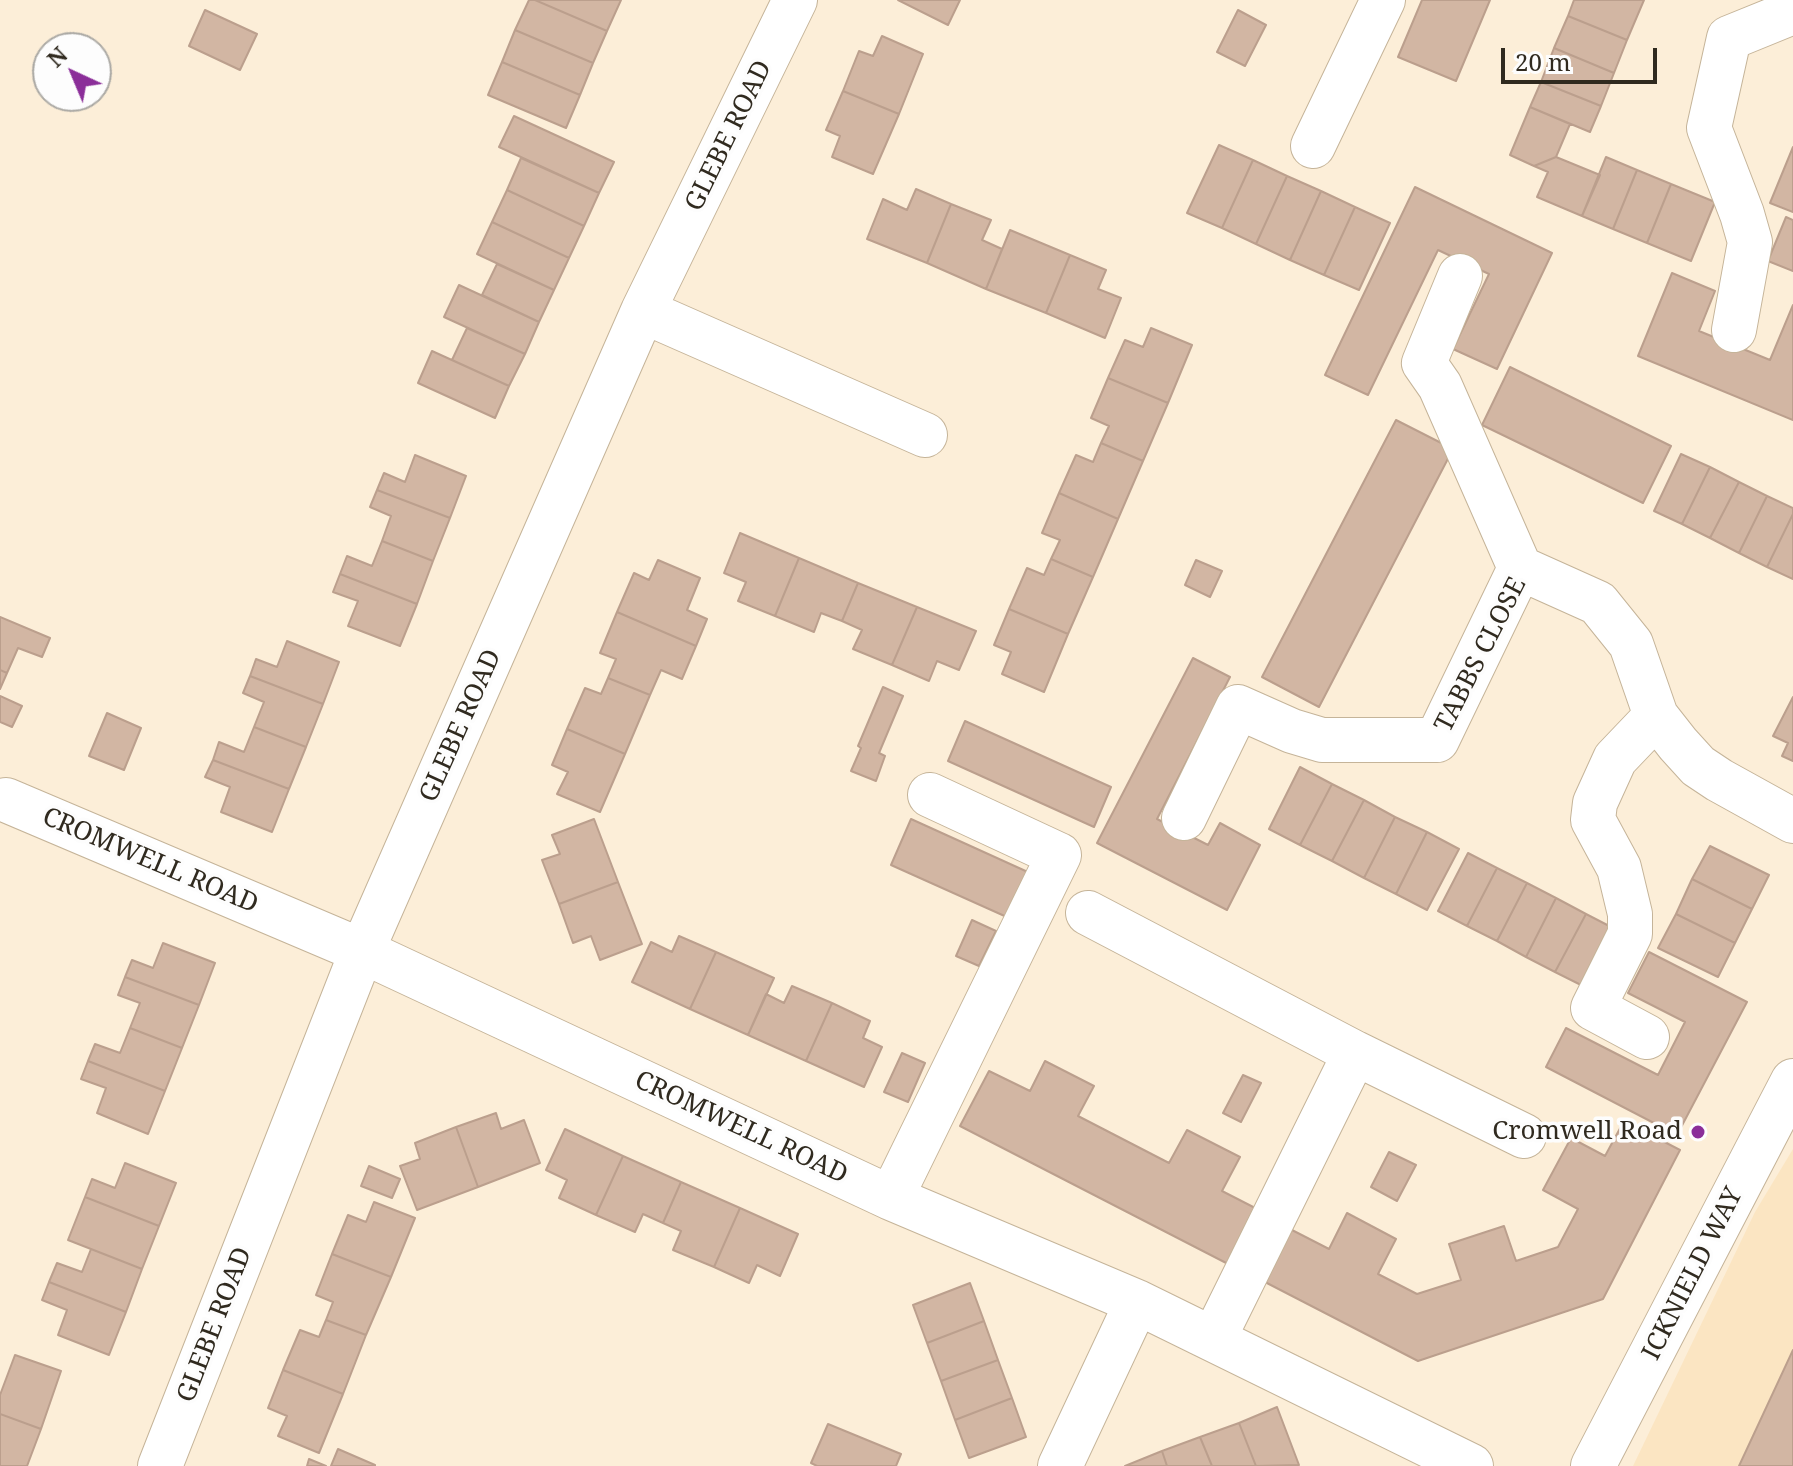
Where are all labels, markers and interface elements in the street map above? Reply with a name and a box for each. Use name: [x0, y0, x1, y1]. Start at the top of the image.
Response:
north arrow: [32, 32, 112, 112]
scale bar: [1505, 32, 1661, 82]
text: N: [40, 39, 73, 73]
text: 20 m: [1515, 45, 1571, 78]
street label: GLEBE ROAD: [679, 56, 779, 216]
street label: TABBS CLOSE: [1429, 572, 1533, 738]
street label: GLEBE ROAD: [414, 645, 508, 807]
street label: CROMWELL ROAD: [37, 801, 263, 921]
street label: CROMWELL ROAD: [630, 1065, 852, 1191]
place label: Cromwell Road: [1492, 1116, 1682, 1148]
marker: Cromwell Road: [1689, 1123, 1707, 1141]
street label: ICKNIELD WAY: [1636, 1183, 1750, 1365]
street label: GLEBE ROAD: [171, 1243, 259, 1407]

